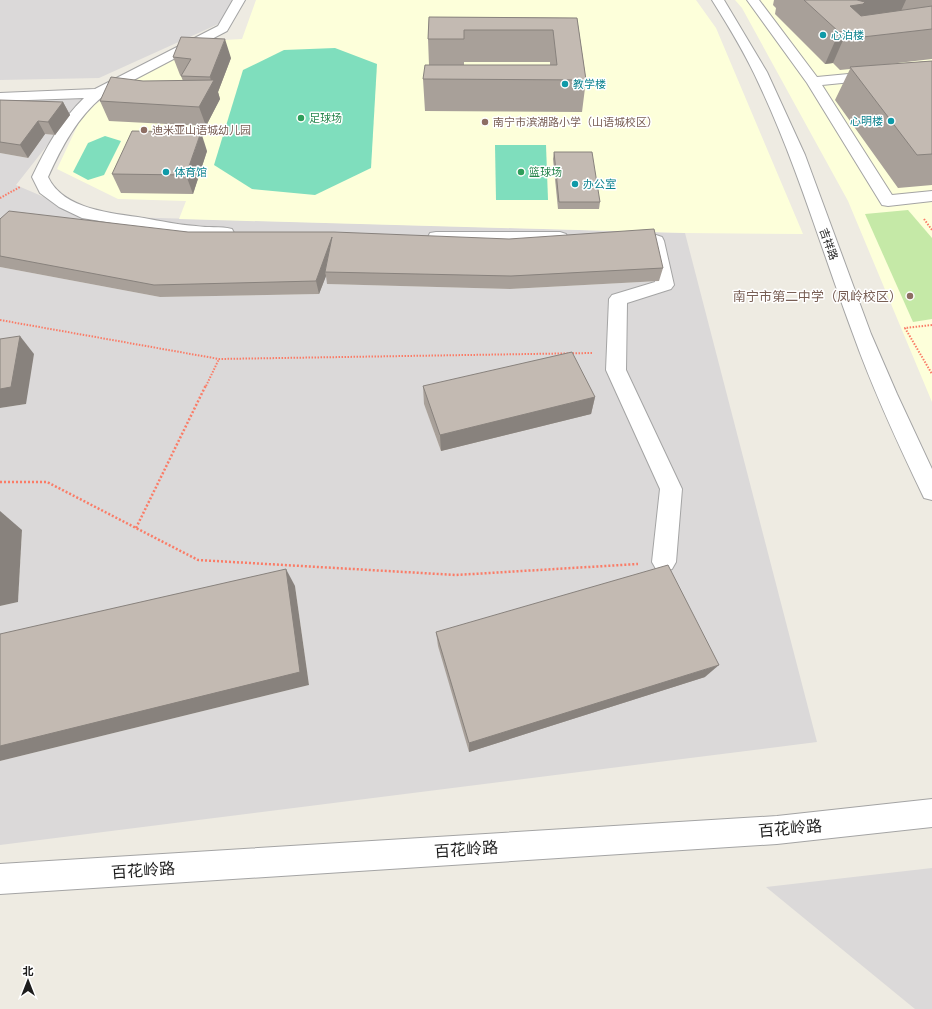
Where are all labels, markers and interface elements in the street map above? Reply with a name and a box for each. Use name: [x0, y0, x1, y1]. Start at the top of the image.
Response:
place label: 心泊楼: [831, 29, 864, 41]
marker: 心泊楼: [818, 30, 828, 40]
place label: 教学楼: [573, 78, 606, 90]
marker: 教学楼: [560, 79, 570, 89]
place label: 足球场: [309, 112, 342, 124]
marker: 足球场: [296, 113, 306, 123]
place label: 心明楼: [850, 115, 883, 127]
place label: 南宁市滨湖路小学（山语城校区）: [493, 116, 658, 128]
marker: 心明楼: [886, 116, 896, 126]
marker: 南宁市滨湖路小学（山语城校区）: [480, 117, 490, 127]
place label: 迪米亚山语城幼儿园: [152, 124, 251, 136]
marker: 迪米亚山语城幼儿园: [139, 125, 149, 135]
place label: 体育馆: [174, 166, 207, 178]
place label: 篮球场: [529, 166, 562, 178]
marker: 体育馆: [161, 167, 171, 177]
marker: 篮球场: [516, 167, 526, 177]
place label: 办公室: [583, 178, 616, 190]
marker: 办公室: [570, 179, 580, 189]
street label: 吉祥路: [818, 226, 840, 262]
place label: 南宁市第二中学（凤岭校区）: [733, 289, 902, 303]
marker: 南宁市第二中学（凤岭校区）: [905, 291, 915, 301]
street label: 百花岭路: [757, 816, 823, 840]
street label: 百花岭路: [433, 838, 499, 860]
street label: 百花岭路: [110, 859, 176, 881]
north arrow: [8, 961, 48, 1001]
text: 北: [23, 965, 34, 977]

